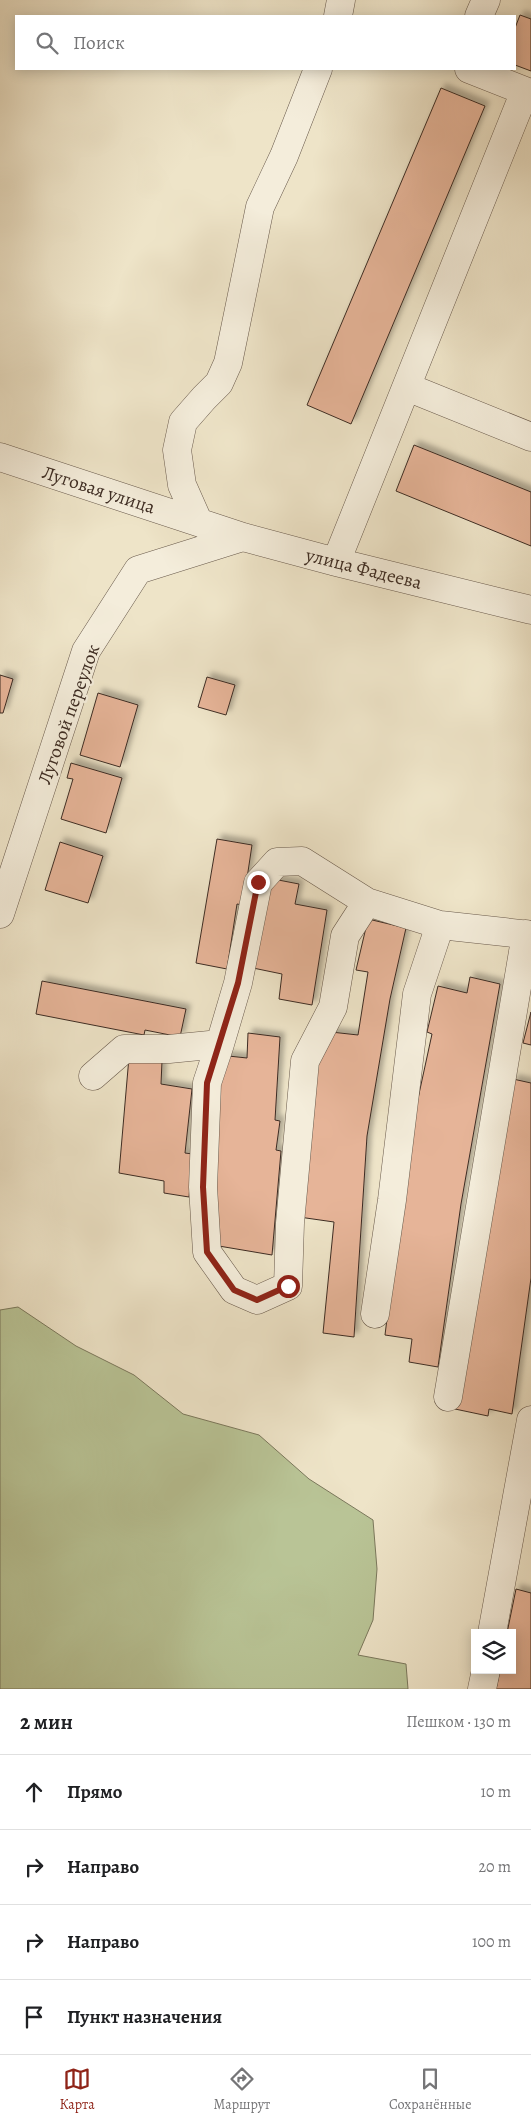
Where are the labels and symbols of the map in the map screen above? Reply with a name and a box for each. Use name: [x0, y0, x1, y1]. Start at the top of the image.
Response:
street label: Луговая улица: [39, 459, 159, 520]
street label: улица Фадеева: [302, 542, 425, 596]
street label: Луговой переулок: [32, 641, 106, 788]
route end: [247, 871, 270, 894]
route start: [277, 1275, 300, 1298]

